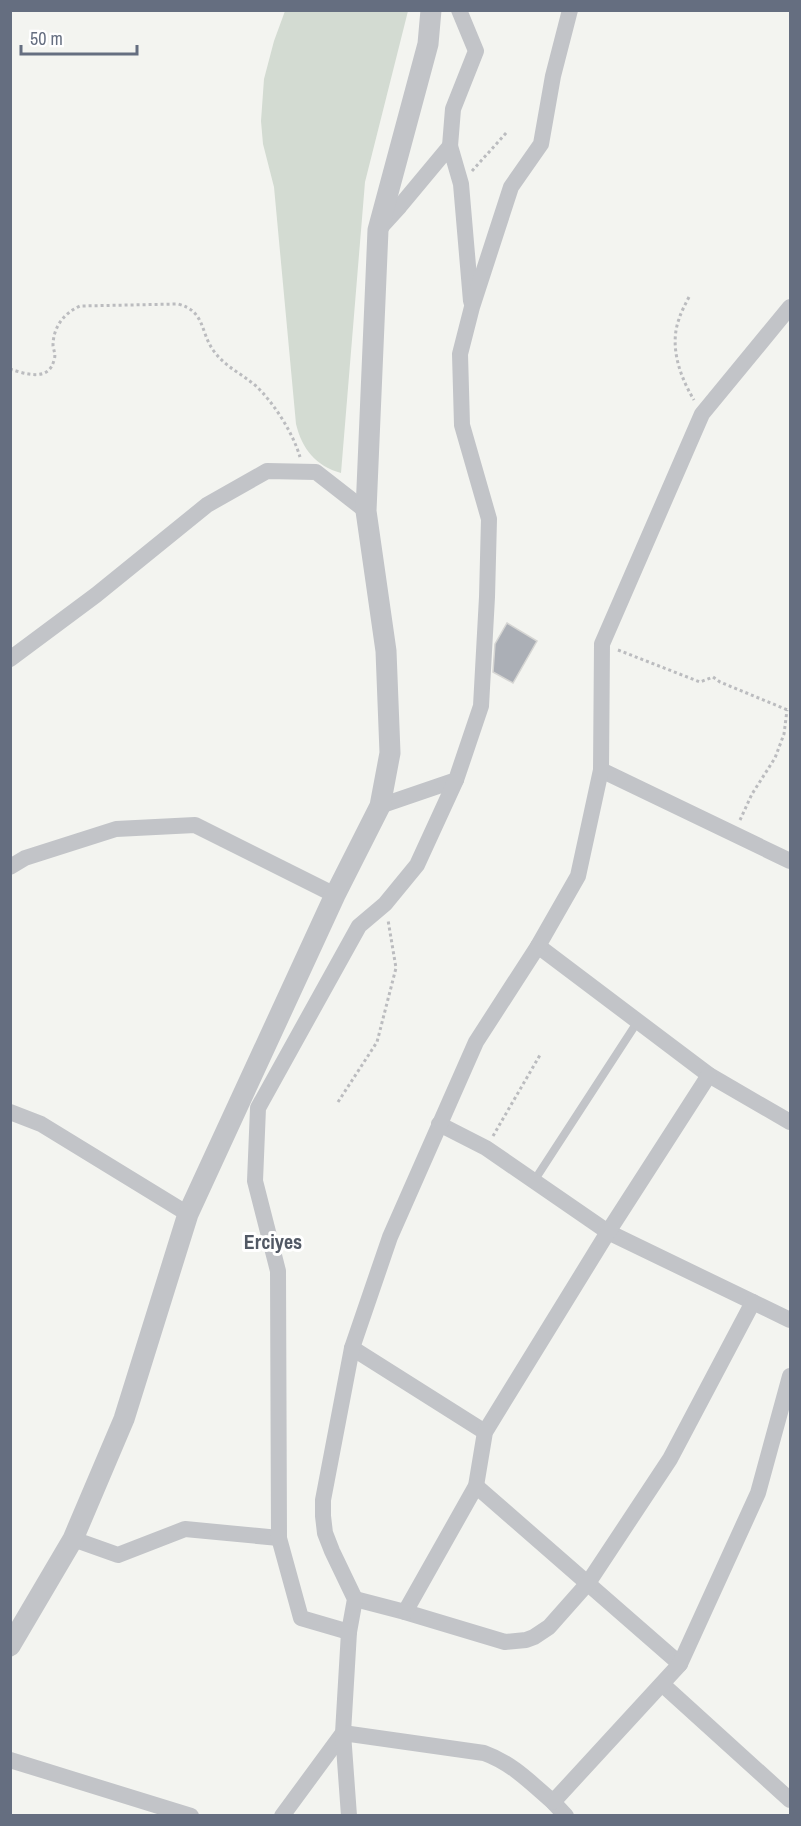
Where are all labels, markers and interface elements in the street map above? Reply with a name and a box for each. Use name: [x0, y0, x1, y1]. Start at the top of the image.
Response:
scale bar: [21, 18, 136, 56]
text: 50 m: [30, 26, 63, 51]
district label: Erciyes: [244, 1228, 302, 1255]

